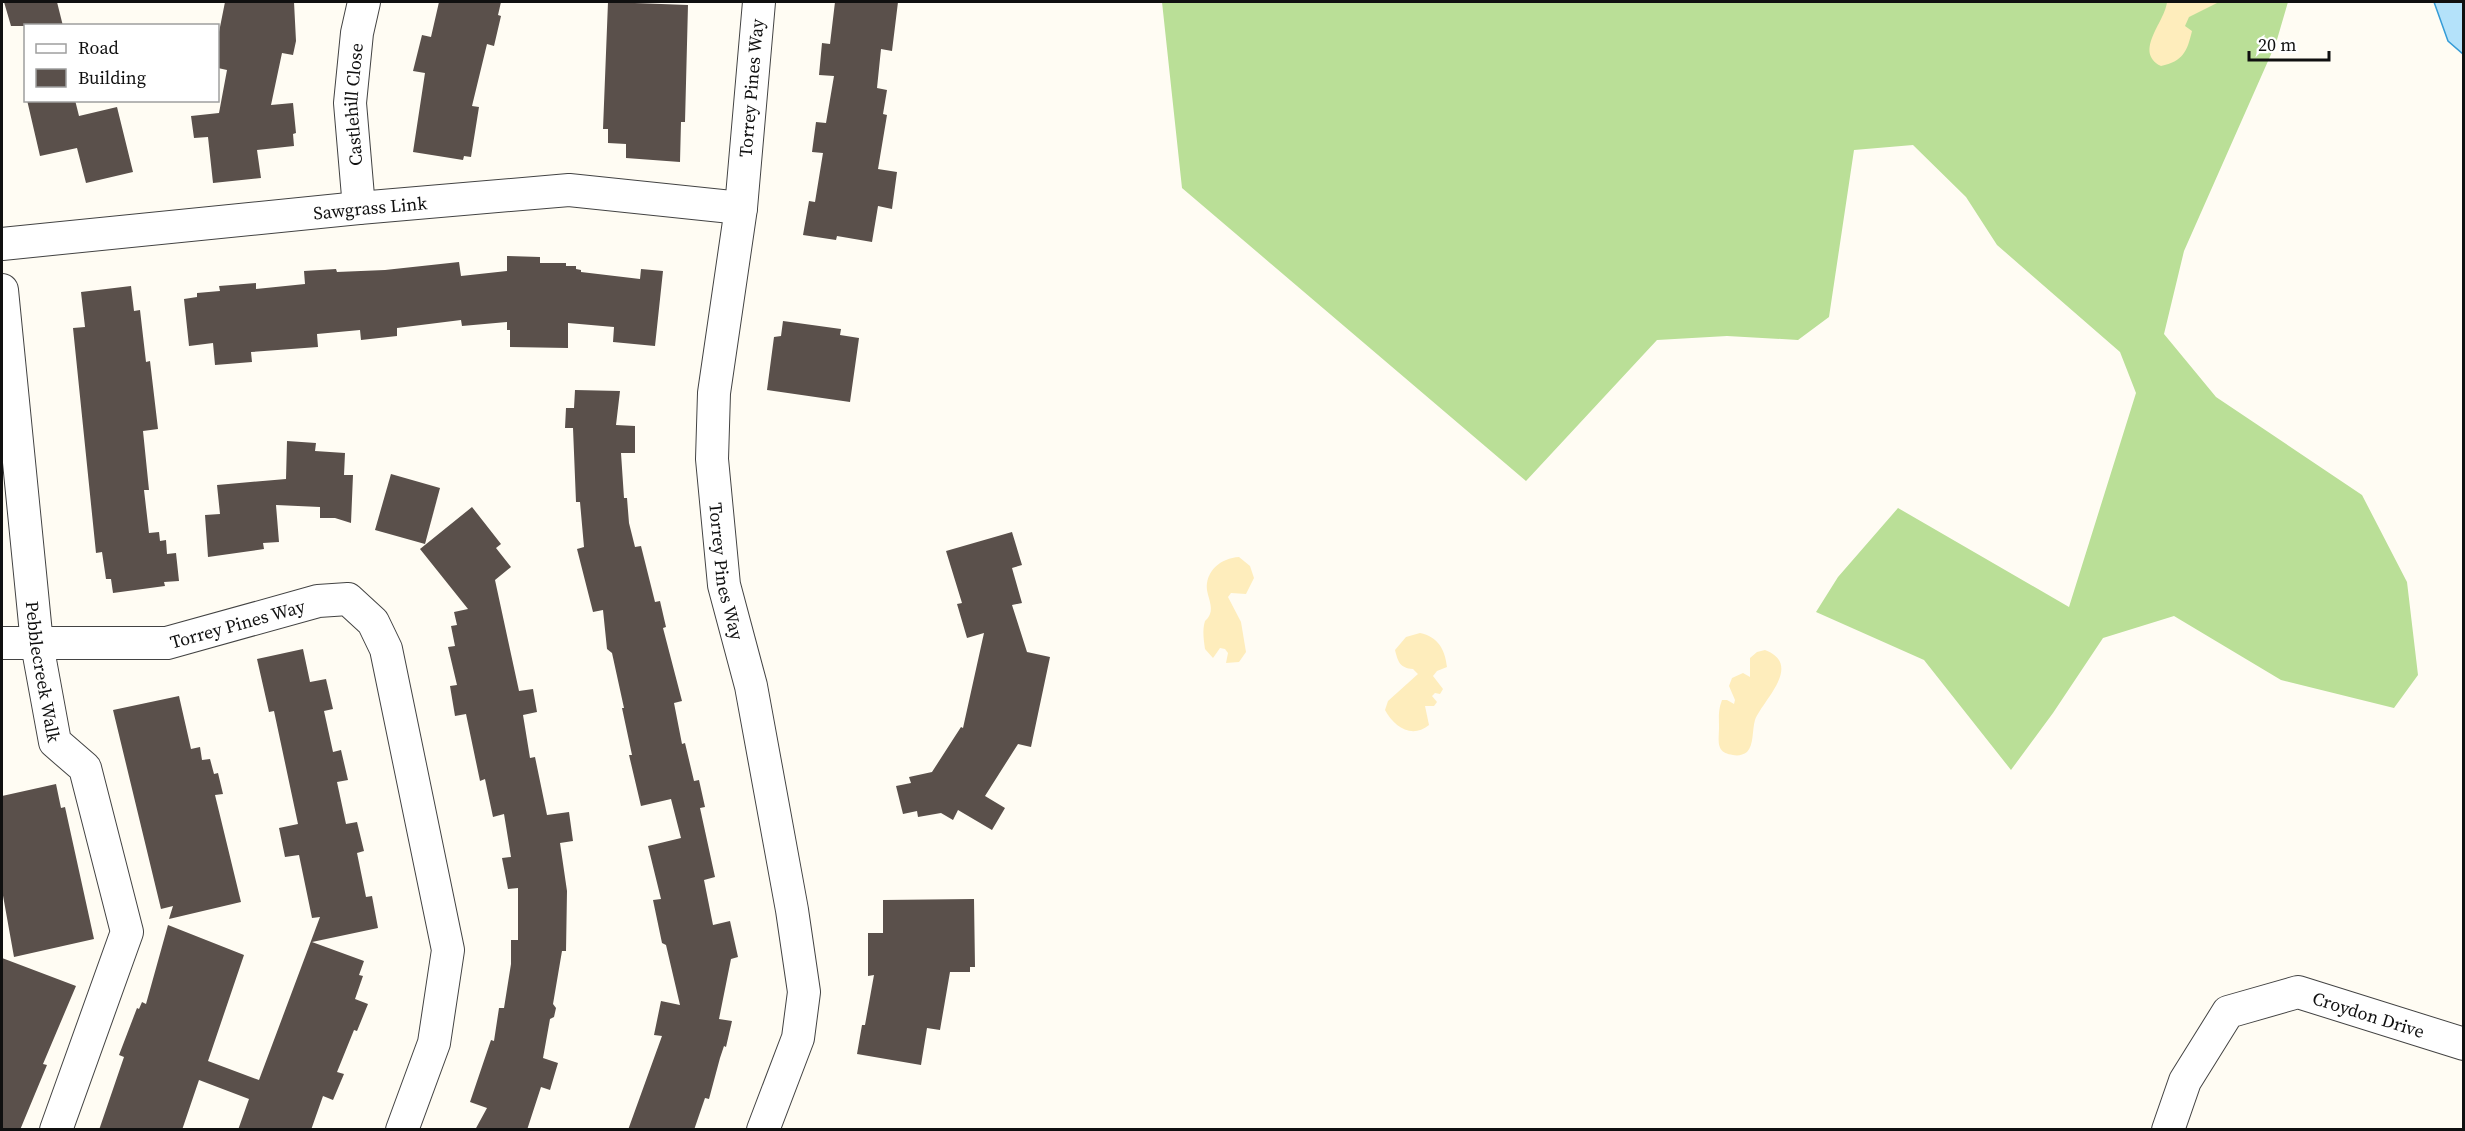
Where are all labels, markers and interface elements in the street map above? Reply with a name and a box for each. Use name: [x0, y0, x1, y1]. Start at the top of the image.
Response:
street label: Torrey Pines Way: [732, 17, 770, 158]
legend: [24, 24, 219, 102]
scale bar: [2249, 24, 2328, 62]
text: 20 m: [2258, 32, 2296, 57]
text: Road: [78, 35, 119, 60]
street label: Castlehill Close: [337, 42, 368, 167]
text: Building: [78, 65, 146, 90]
street label: Sawgrass Link: [312, 190, 428, 225]
street label: Torrey Pines Way: [704, 501, 751, 643]
street label: Torrey Pines Way: [167, 593, 308, 654]
street label: Pebblecreek Walk: [20, 600, 67, 744]
street label: Croydon Drive: [2310, 985, 2428, 1043]

